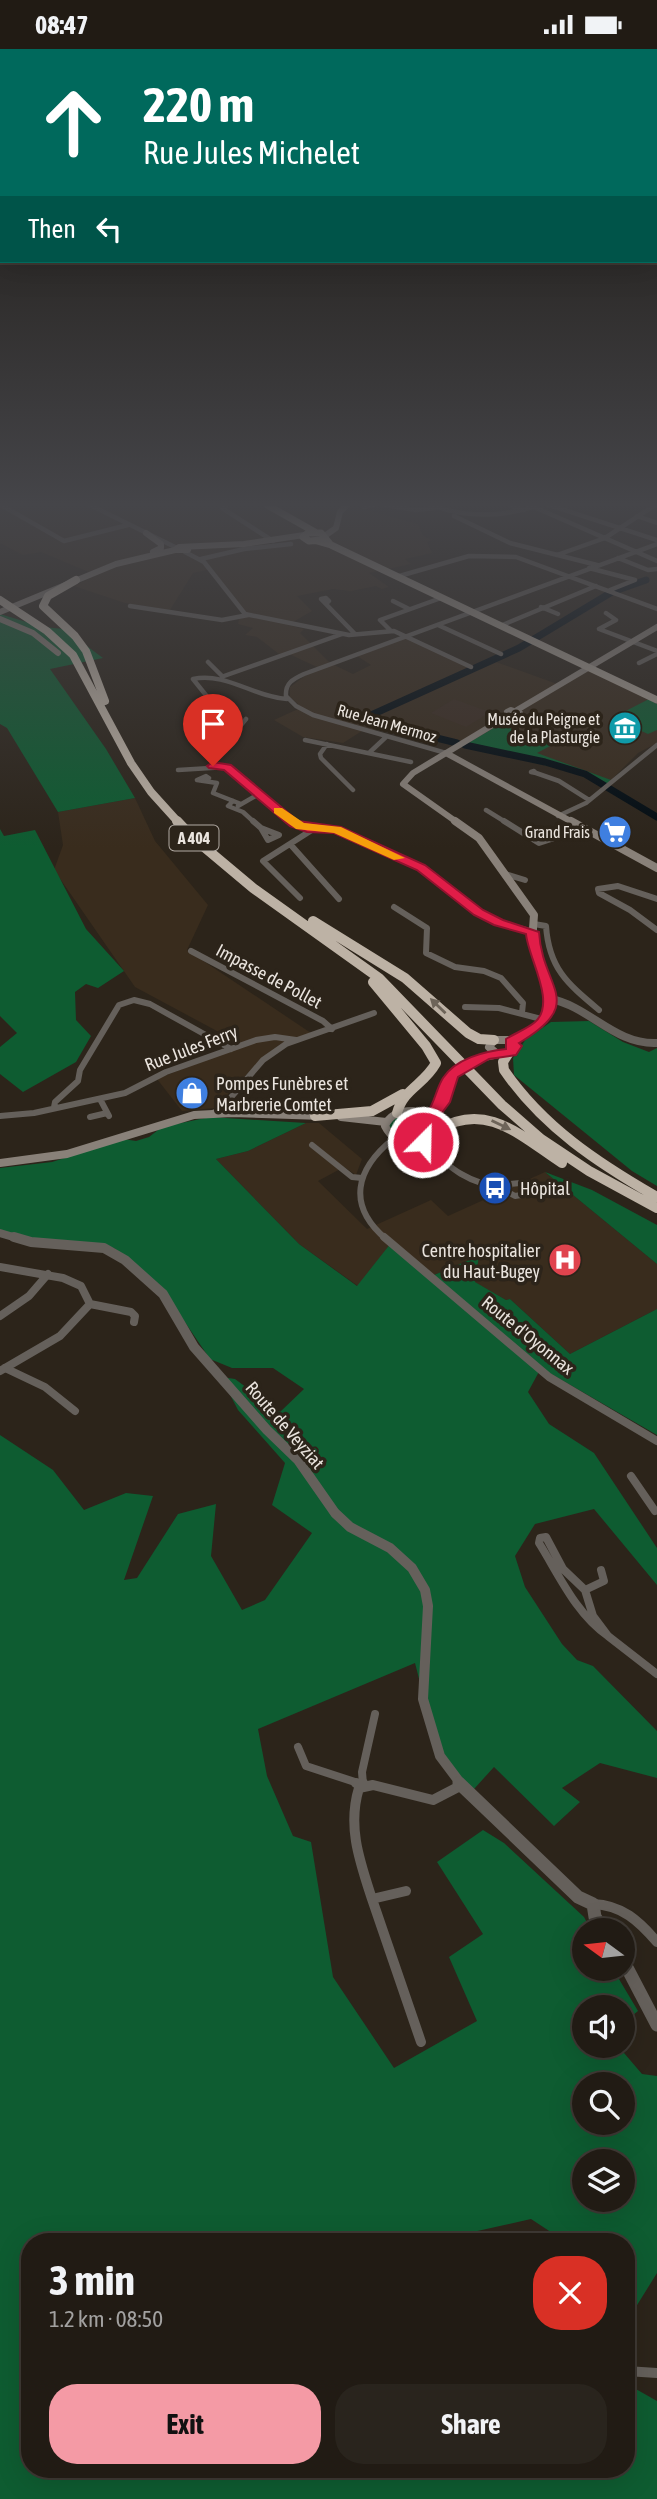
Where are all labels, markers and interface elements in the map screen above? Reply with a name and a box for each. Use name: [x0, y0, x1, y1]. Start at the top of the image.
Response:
text: 08:47: [35, 10, 89, 40]
text: 220 m: [143, 76, 254, 132]
icon: ahead: [28, 77, 119, 168]
text: Rue Jules Michelet: [143, 134, 360, 171]
icon: left: [90, 210, 128, 248]
text: Then: [28, 214, 76, 244]
pin: [183, 694, 243, 766]
street label: Rue Jean Mermoz: [335, 700, 439, 746]
icon: arrive: [194, 705, 232, 743]
museum icon: Musée du Peigne et de la Plasturgie: [606, 709, 644, 747]
place label: Musée du Peigne et de la Plasturgie: [487, 710, 600, 747]
supermarket icon: Grand Frais: [596, 813, 634, 851]
place label: Grand Frais: [525, 823, 590, 841]
road number: A 404: [170, 825, 218, 851]
street label: Impasse de Pollet: [213, 939, 325, 1013]
one-way arrow: [430, 998, 447, 1014]
street label: Rue Jules Ferry: [142, 1021, 240, 1075]
place label: Pompes Funèbres et Marbrerie Comtet: [216, 1073, 348, 1115]
shop icon: Pompes Funèbres et Marbrerie Comtet: [173, 1074, 211, 1112]
position arrow: [386, 1105, 460, 1179]
one-way arrow: [491, 1119, 512, 1131]
bus stop icon: Hôpital: [476, 1169, 514, 1207]
place label: Hôpital: [520, 1178, 570, 1199]
place label: Centre hospitalier du Haut-Bugey: [422, 1240, 541, 1282]
hospital icon: Centre hospitalier du Haut-Bugey: [546, 1241, 584, 1279]
street label: Route d'Oyonnax: [478, 1291, 578, 1379]
street label: Route de Veyziat: [241, 1377, 329, 1473]
north arrow: [572, 1918, 635, 1981]
map controls: [572, 1918, 635, 2212]
button: sound: [572, 1995, 635, 2058]
button: search: [572, 2072, 635, 2135]
button: layers: [572, 2149, 635, 2212]
text: 3 min: [49, 2256, 135, 2304]
button: close: [533, 2256, 607, 2330]
text: 1.2 km · 08:50: [49, 2306, 163, 2332]
button: Exit: [49, 2384, 321, 2464]
button: Share: [335, 2384, 607, 2464]

